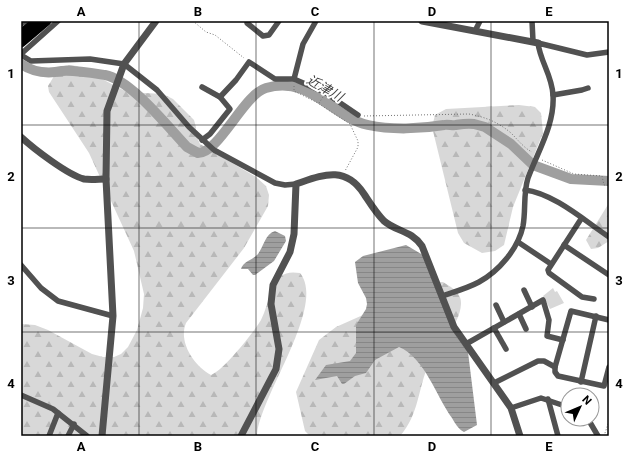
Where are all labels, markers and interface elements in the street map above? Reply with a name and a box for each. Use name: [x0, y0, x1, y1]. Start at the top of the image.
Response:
text: A: [77, 4, 86, 19]
text: B: [194, 4, 202, 19]
text: C: [311, 4, 320, 19]
text: D: [428, 4, 436, 19]
text: E: [545, 4, 553, 19]
text: 1: [7, 66, 15, 81]
text: 1: [615, 66, 623, 81]
water label: 近津川: [304, 72, 347, 105]
text: 2: [7, 169, 15, 184]
text: 2: [615, 169, 623, 184]
text: 3: [7, 273, 15, 288]
text: 3: [615, 273, 623, 288]
text: 4: [7, 376, 15, 391]
text: 4: [615, 376, 623, 391]
north arrow: [560, 387, 600, 427]
text: N: [579, 393, 594, 408]
text: A: [77, 439, 86, 454]
text: B: [194, 439, 202, 454]
text: C: [311, 439, 320, 454]
text: D: [428, 439, 436, 454]
text: E: [545, 439, 553, 454]

